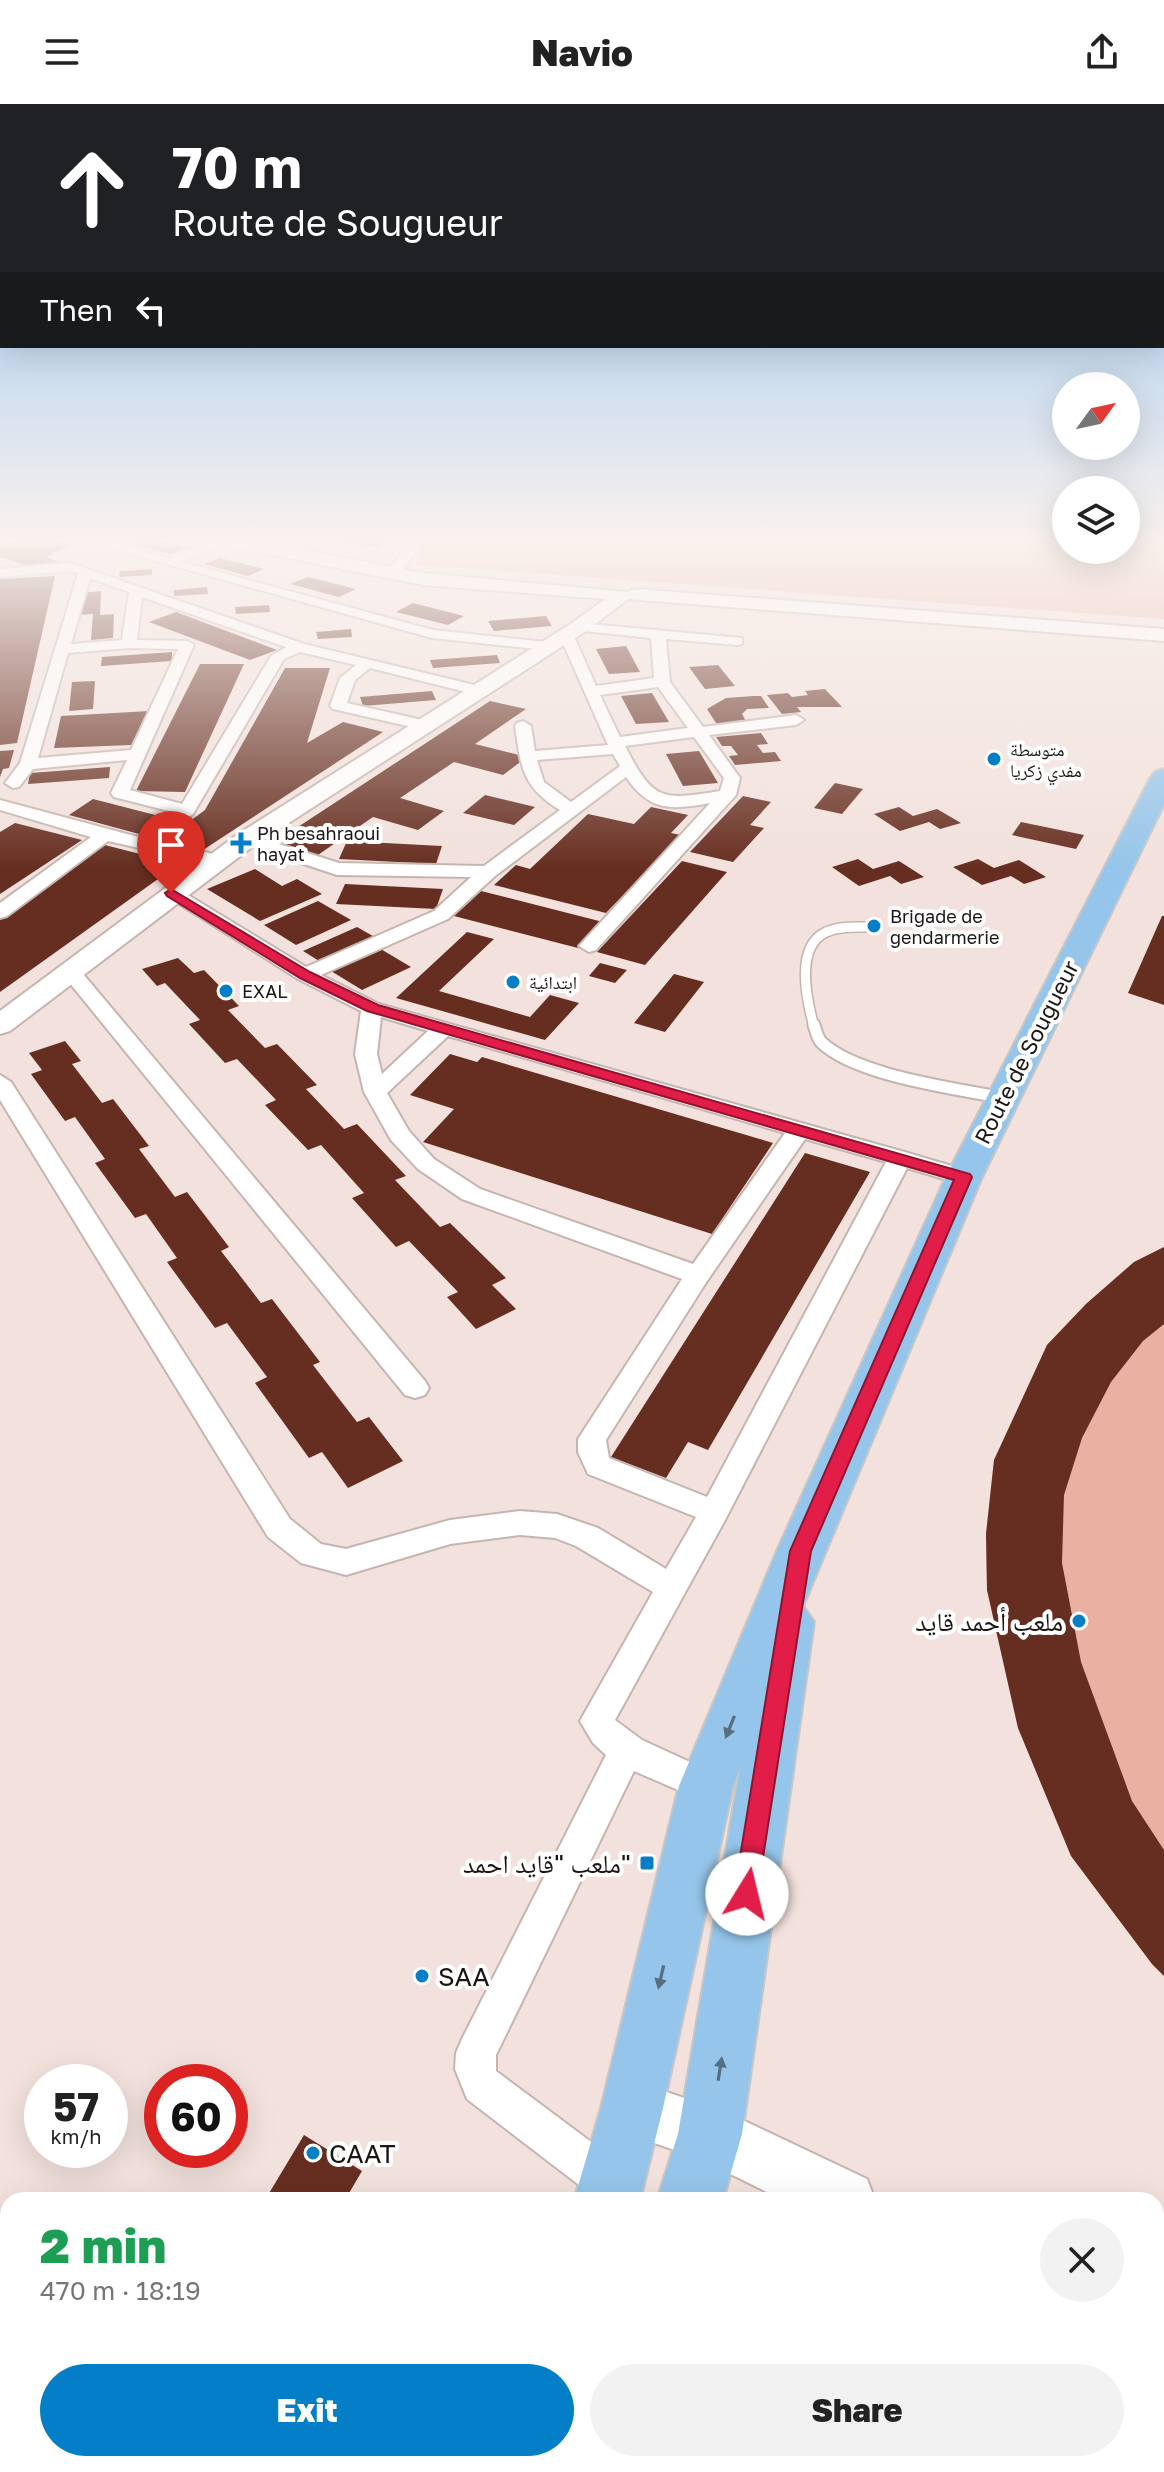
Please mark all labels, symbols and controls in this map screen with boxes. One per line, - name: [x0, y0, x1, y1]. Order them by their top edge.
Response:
- icon: menu: [40, 30, 84, 74]
- icon: share: [1080, 30, 1124, 74]
- text: Navio: [531, 31, 633, 74]
- text: 70 m: [172, 133, 302, 200]
- icon: ahead: [40, 136, 144, 240]
- text: Route de Sougueur: [172, 201, 503, 244]
- icon: left: [129, 288, 173, 332]
- text: Then: [40, 292, 113, 328]
- north arrow: [1052, 372, 1140, 460]
- map controls: [1052, 372, 1140, 564]
- button: layers: [1052, 476, 1140, 564]
- place label: متوسطة مفدي زكريا: [1010, 738, 1082, 786]
- marker: متوسطة مفدي زكريا: [985, 750, 1003, 768]
- pin: [137, 811, 205, 893]
- place label: Ph besahraoui hayat: [257, 822, 380, 865]
- icon: arrive: [149, 823, 193, 867]
- marker: Ph besahraoui hayat: [232, 834, 250, 852]
- place label: Brigade de gendarmerie: [890, 905, 1000, 948]
- marker: Brigade de gendarmerie: [865, 917, 883, 935]
- street label: Route de Sougueur: [968, 955, 1084, 1148]
- place label: ابتدائية: [529, 971, 577, 994]
- marker: ابتدائية: [504, 973, 522, 991]
- place label: EXAL: [242, 980, 288, 1002]
- marker: EXAL: [217, 982, 235, 1000]
- place label: ملعب أحمد قايد: [915, 1606, 1063, 1637]
- marker: ملعب أحمد قايد: [1070, 1612, 1088, 1630]
- one-way arrow: [723, 1715, 736, 1739]
- place label: ملعب "قايد احمد": [463, 1848, 631, 1879]
- position arrow: [705, 1852, 789, 1936]
- marker: ملعب "قايد احمد": [638, 1854, 656, 1872]
- place label: SAA: [438, 1961, 490, 1992]
- one-way arrow: [654, 1965, 667, 1990]
- marker: SAA: [413, 1967, 431, 1985]
- one-way arrow: [714, 2057, 726, 2082]
- speed limit sign: 60: [144, 2064, 248, 2168]
- text: 57: [53, 2082, 99, 2130]
- text: km/h: [51, 2124, 101, 2148]
- place label: CAAT: [329, 2138, 396, 2169]
- marker: CAAT: [304, 2144, 322, 2162]
- text: 2 min: [40, 2216, 166, 2274]
- button: close: [1040, 2218, 1124, 2302]
- text: 470 m · 18:19: [40, 2275, 201, 2306]
- button: Exit: [40, 2364, 574, 2456]
- button: Share: [590, 2364, 1124, 2456]

